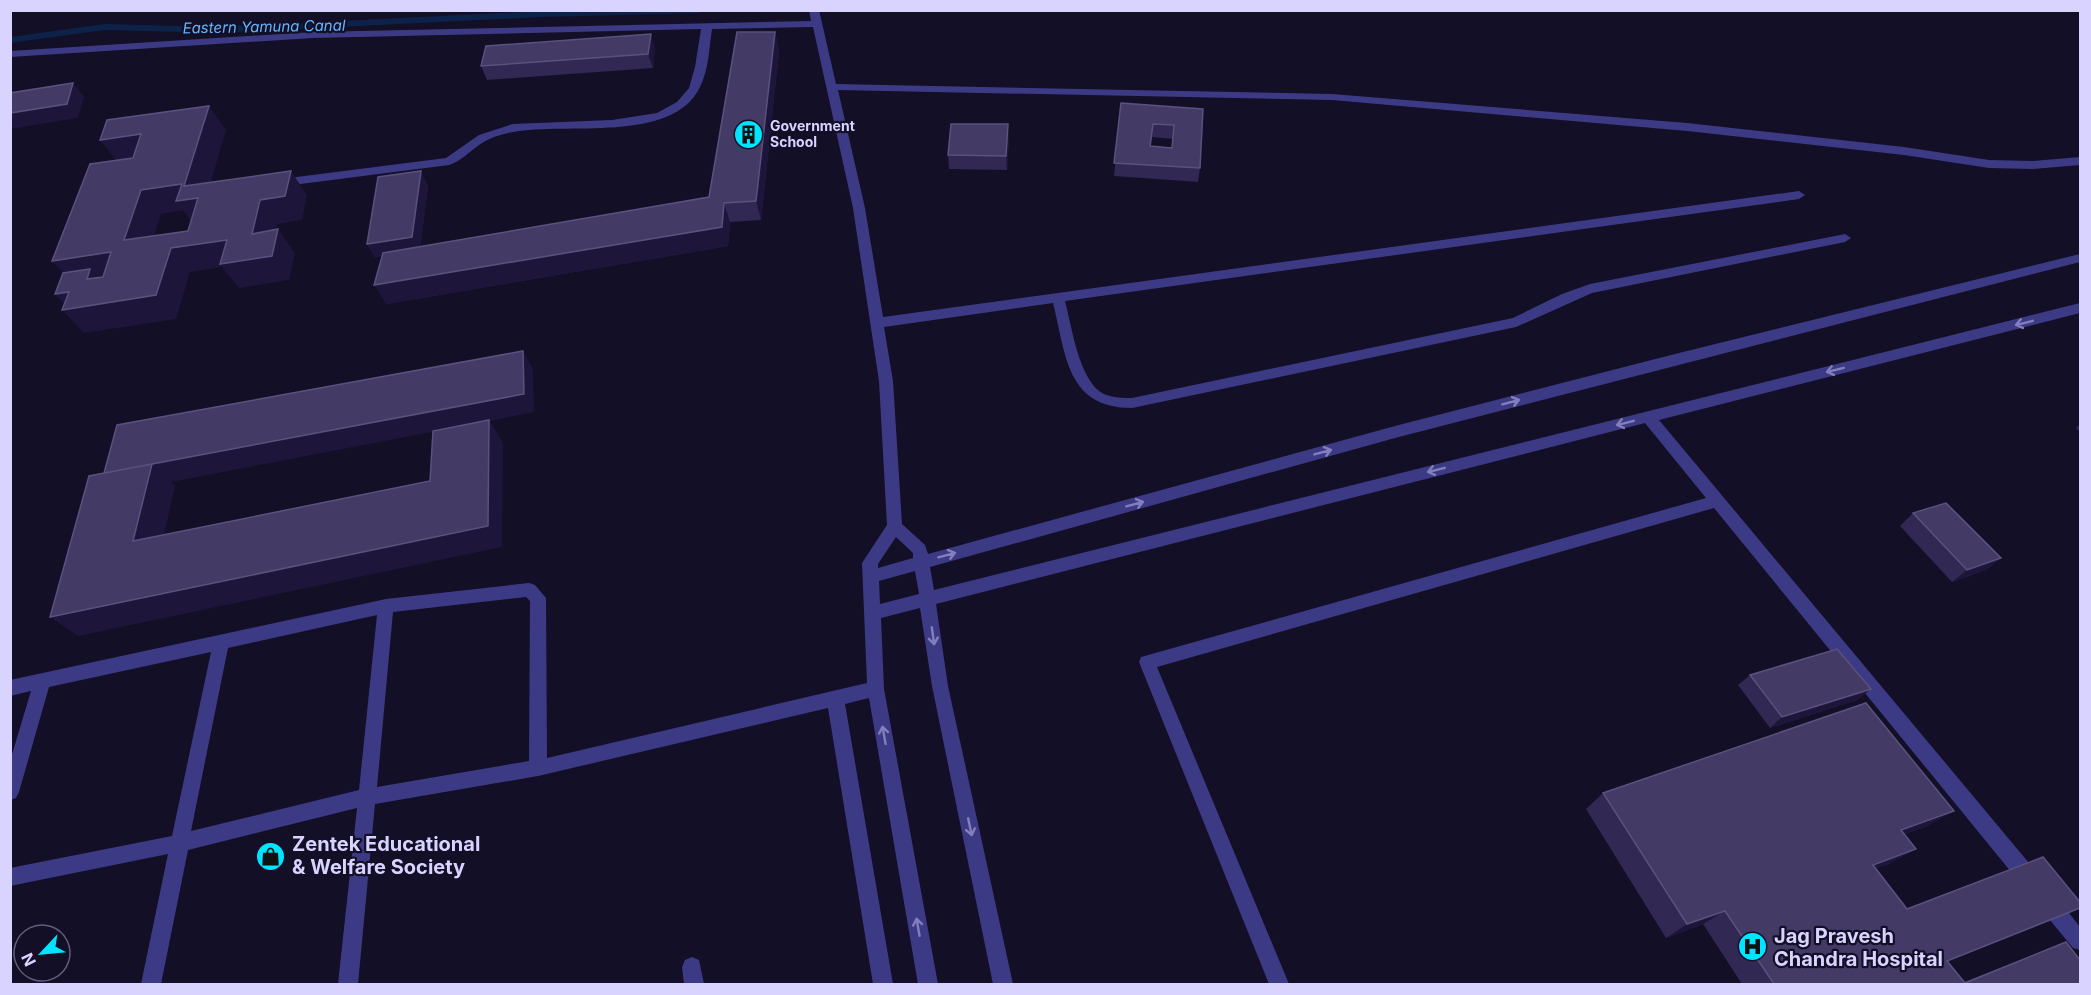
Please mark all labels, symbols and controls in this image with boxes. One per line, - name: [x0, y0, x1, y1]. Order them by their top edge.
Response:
- water label: Eastern Yamuna Canal: [182, 16, 346, 37]
- place label: Government School: [770, 117, 855, 150]
- building icon: Government School: [733, 118, 765, 150]
- one-way arrow: [2015, 317, 2034, 329]
- one-way arrow: [1825, 365, 1844, 377]
- one-way arrow: [1501, 395, 1520, 407]
- one-way arrow: [1616, 417, 1635, 429]
- one-way arrow: [1313, 446, 1332, 457]
- one-way arrow: [1427, 465, 1446, 477]
- one-way arrow: [1125, 497, 1144, 509]
- one-way arrow: [937, 549, 956, 560]
- one-way arrow: [927, 626, 938, 645]
- one-way arrow: [879, 725, 890, 745]
- one-way arrow: [965, 817, 976, 837]
- place label: Zentek Educational & Welfare Society: [292, 832, 480, 879]
- shop icon: Zentek Educational & Welfare Society: [255, 840, 287, 872]
- one-way arrow: [912, 918, 923, 937]
- north arrow: [12, 923, 72, 983]
- place label: Jag Pravesh Chandra Hospital: [1774, 924, 1943, 971]
- hospital icon: Jag Pravesh Chandra Hospital: [1737, 931, 1769, 963]
- text: N: [17, 950, 40, 969]

